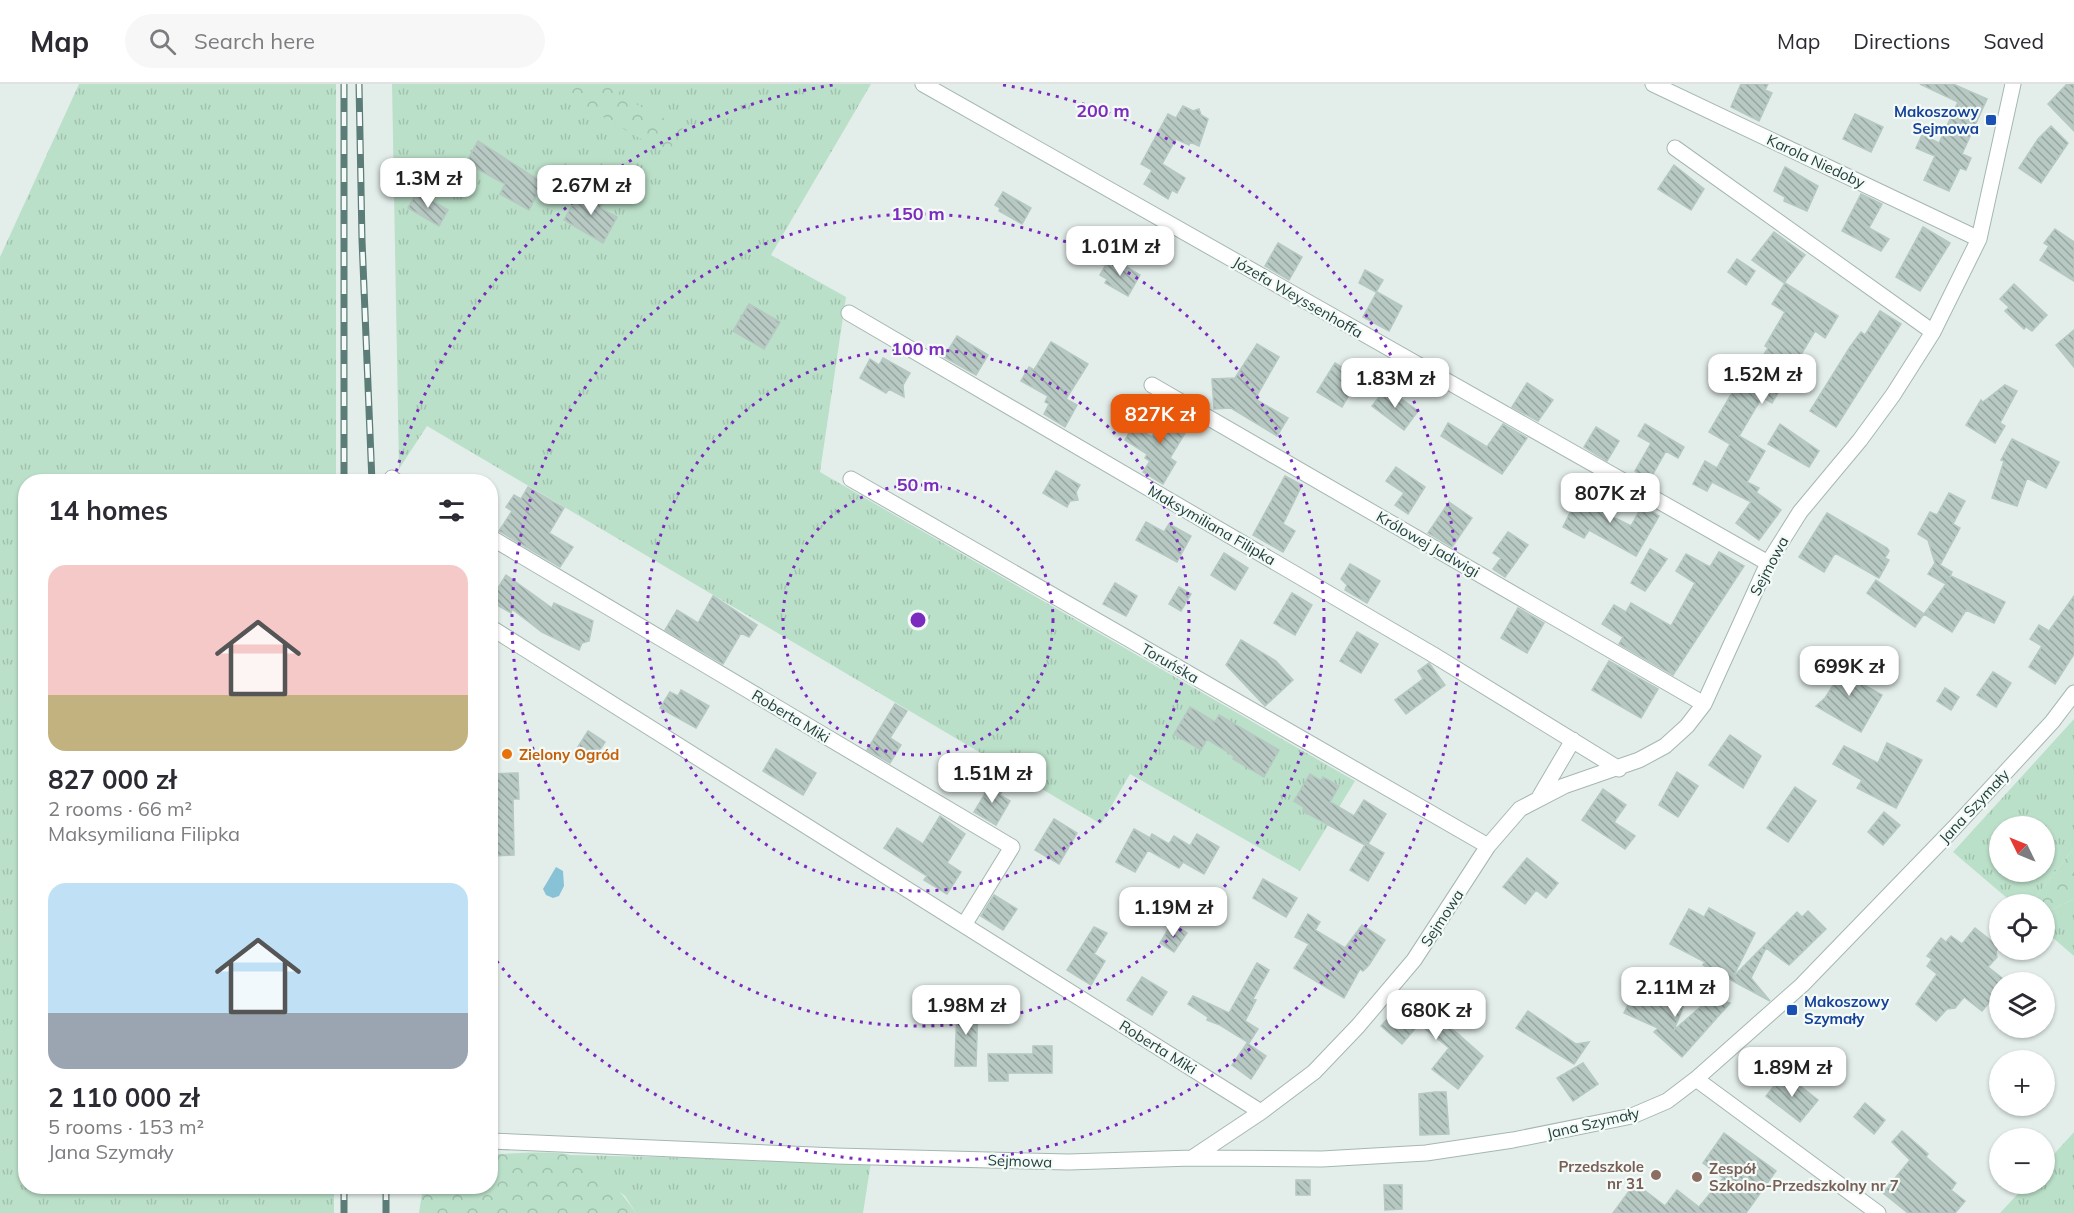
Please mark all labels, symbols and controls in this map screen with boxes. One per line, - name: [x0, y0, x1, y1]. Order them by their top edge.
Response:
- search box: [125, 14, 545, 68]
- text: Map: [30, 24, 89, 59]
- icon: search: [146, 25, 179, 58]
- text: Search here: [194, 27, 315, 55]
- text: Map: [1777, 28, 1820, 54]
- text: Directions: [1853, 28, 1950, 54]
- text: Saved: [1983, 28, 2044, 54]
- text: 200 m: [1076, 99, 1130, 122]
- place label: Makoszowy Sejmowa: [1894, 102, 1980, 138]
- marker: Makoszowy Sejmowa: [1984, 113, 1998, 127]
- street label: Karola Niedoby: [1764, 130, 1868, 192]
- pin: 1.3M zł: [373, 158, 483, 209]
- text: 1.3M zł: [394, 165, 462, 190]
- pin: 2.67M zł: [529, 165, 653, 216]
- text: 2.67M zł: [551, 172, 631, 197]
- text: 150 m: [891, 202, 945, 225]
- pin: 1.01M zł: [1058, 226, 1182, 277]
- text: 1.01M zł: [1080, 233, 1160, 258]
- street label: Józefa Weyssenhoffa: [1230, 252, 1366, 342]
- text: 100 m: [891, 337, 945, 360]
- pin: 1.52M zł: [1700, 354, 1824, 405]
- pin: 1.83M zł: [1333, 358, 1457, 409]
- text: 1.52M zł: [1722, 361, 1802, 386]
- text: 1.83M zł: [1355, 365, 1435, 390]
- pin: 827K zł: [1105, 394, 1215, 445]
- text: 827K zł: [1125, 401, 1195, 426]
- text: 50 m: [897, 473, 939, 496]
- pin: 807K zł: [1555, 473, 1665, 524]
- text: 807K zł: [1575, 480, 1645, 505]
- street label: Maksymiliana Filipka: [1145, 481, 1279, 569]
- text: 14 homes: [48, 494, 168, 527]
- icon: filters: [435, 494, 468, 527]
- street label: Królowej Jadwigi: [1373, 507, 1483, 581]
- street label: Sejmowa: [1745, 533, 1793, 599]
- icon: home: [204, 604, 312, 712]
- centre of rings: [908, 610, 928, 630]
- street label: Toruńska: [1138, 639, 1202, 687]
- pin: 699K zł: [1794, 646, 1904, 697]
- text: 699K zł: [1814, 653, 1884, 678]
- street label: Roberta Miki: [749, 685, 833, 747]
- place label: Zielony Ogród: [519, 745, 619, 764]
- marker: Zielony Ogród: [500, 747, 514, 761]
- pin: 1.51M zł: [930, 753, 1054, 804]
- text: 1.51M zł: [952, 760, 1032, 785]
- text: 827 000 zł: [48, 763, 176, 796]
- street label: Jana Szymały: [1935, 765, 2013, 847]
- text: 2 rooms · 66 m²: [48, 796, 192, 821]
- north arrow: [1989, 816, 2055, 882]
- map controls: [1989, 816, 2055, 1194]
- text: Maksymiliana Filipka: [48, 821, 240, 846]
- street label: Sejmowa: [1416, 886, 1468, 950]
- pin: 1.19M zł: [1111, 887, 1235, 938]
- text: 1.19M zł: [1133, 894, 1213, 919]
- button: locate: [1989, 894, 2055, 960]
- icon: home: [204, 922, 312, 1030]
- pin: 2.11M zł: [1613, 967, 1737, 1018]
- button: layers: [1989, 972, 2055, 1038]
- text: 2.11M zł: [1635, 974, 1715, 999]
- pin: 1.98M zł: [904, 985, 1028, 1036]
- pin: 680K zł: [1381, 990, 1491, 1041]
- text: 1.98M zł: [926, 992, 1006, 1017]
- place label: Makoszowy Szymały: [1804, 992, 1890, 1028]
- text: 680K zł: [1401, 997, 1471, 1022]
- marker: Makoszowy Szymały: [1785, 1003, 1799, 1017]
- street label: Roberta Miki: [1116, 1016, 1200, 1078]
- pin: 1.89M zł: [1730, 1047, 1854, 1098]
- button: +: [1989, 1050, 2055, 1116]
- text: 1.89M zł: [1752, 1054, 1832, 1079]
- text: 2 110 000 zł: [48, 1081, 199, 1114]
- street label: Jana Szymały: [1545, 1103, 1641, 1143]
- text: 5 rooms · 153 m²: [48, 1114, 204, 1139]
- button: −: [1989, 1128, 2055, 1194]
- text: Jana Szymały: [48, 1139, 174, 1164]
- street label: Sejmowa: [987, 1150, 1053, 1172]
- place label: Przedszkole nr 31: [1558, 1157, 1644, 1193]
- place label: Zespół Szkolno-Przedszkolny nr 7: [1709, 1159, 1899, 1195]
- marker: Przedszkole nr 31: [1649, 1168, 1663, 1182]
- marker: Zespół Szkolno-Przedszkolny nr 7: [1690, 1170, 1704, 1184]

